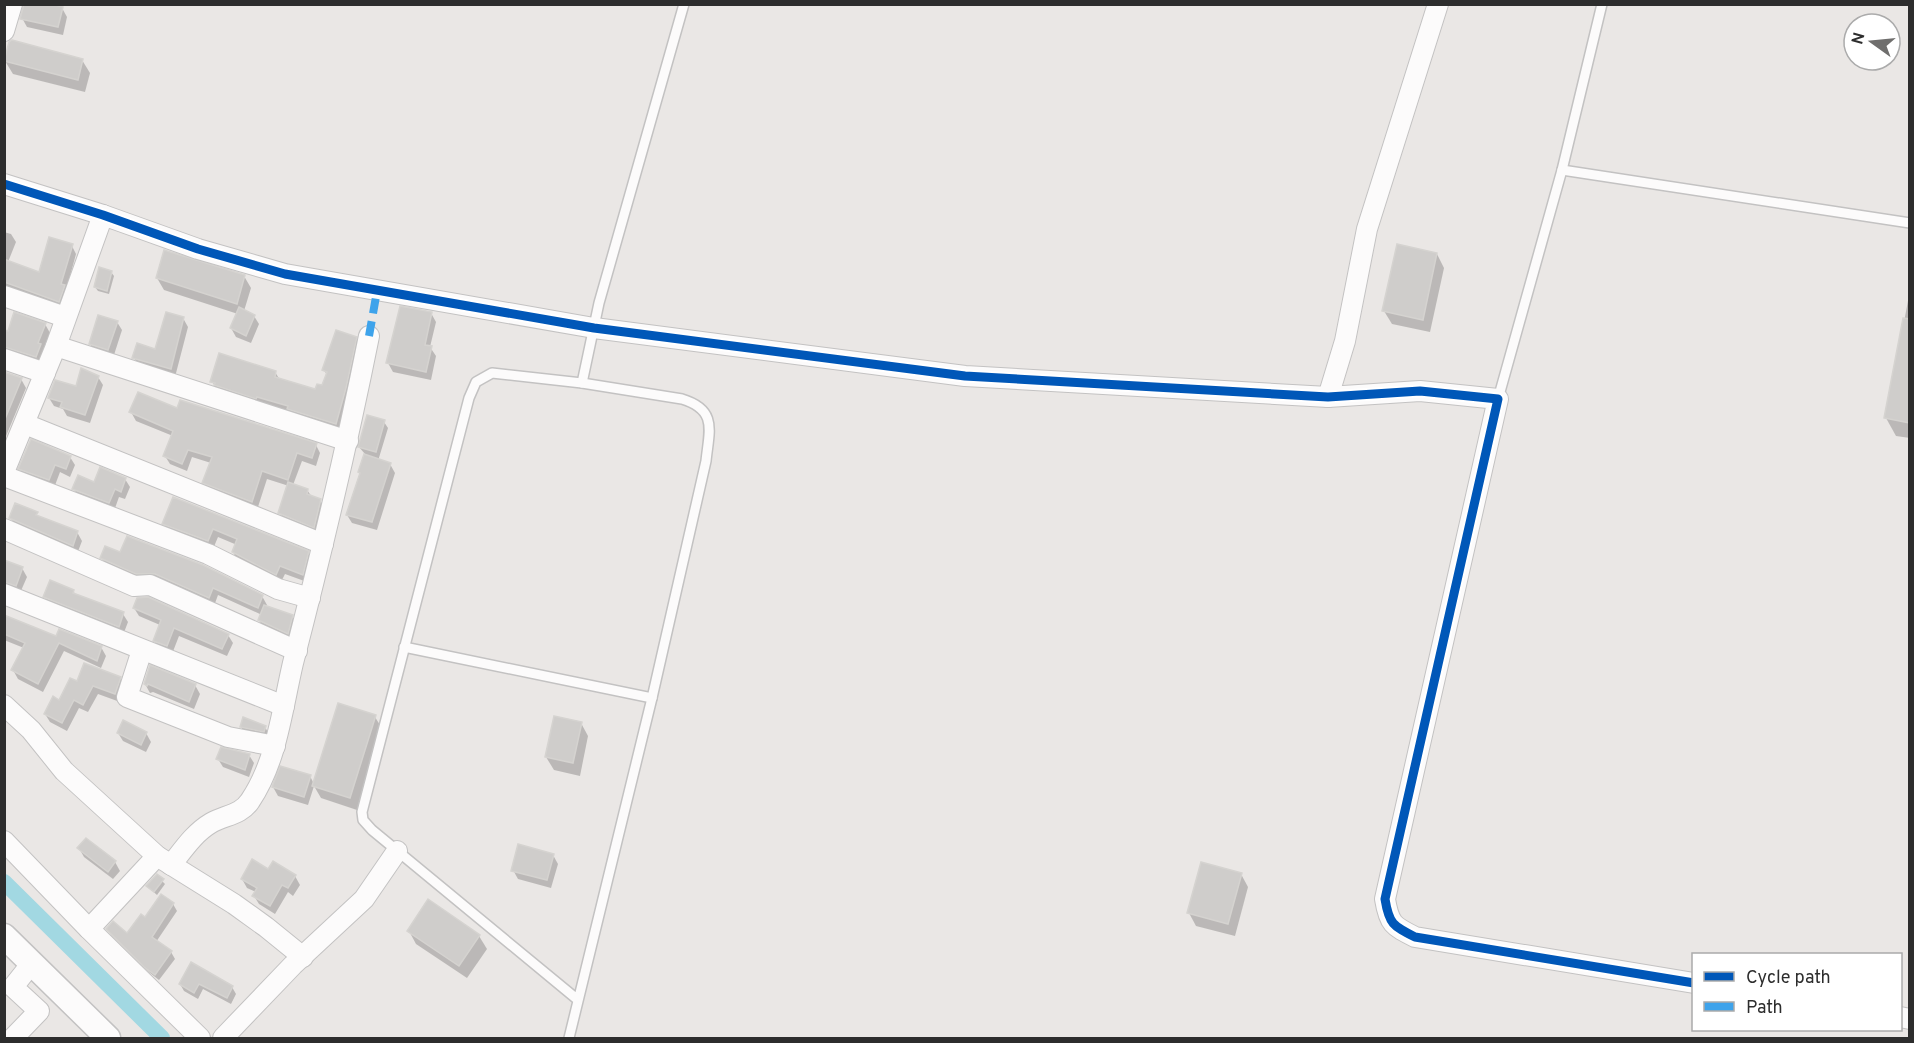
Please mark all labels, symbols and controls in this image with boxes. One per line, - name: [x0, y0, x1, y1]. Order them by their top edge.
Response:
- north arrow: [1842, 12, 1902, 72]
- text: N: [1848, 30, 1871, 47]
- legend: [1692, 953, 1902, 1031]
- text: Cycle path: [1746, 967, 1831, 990]
- text: Path: [1746, 997, 1783, 1020]

